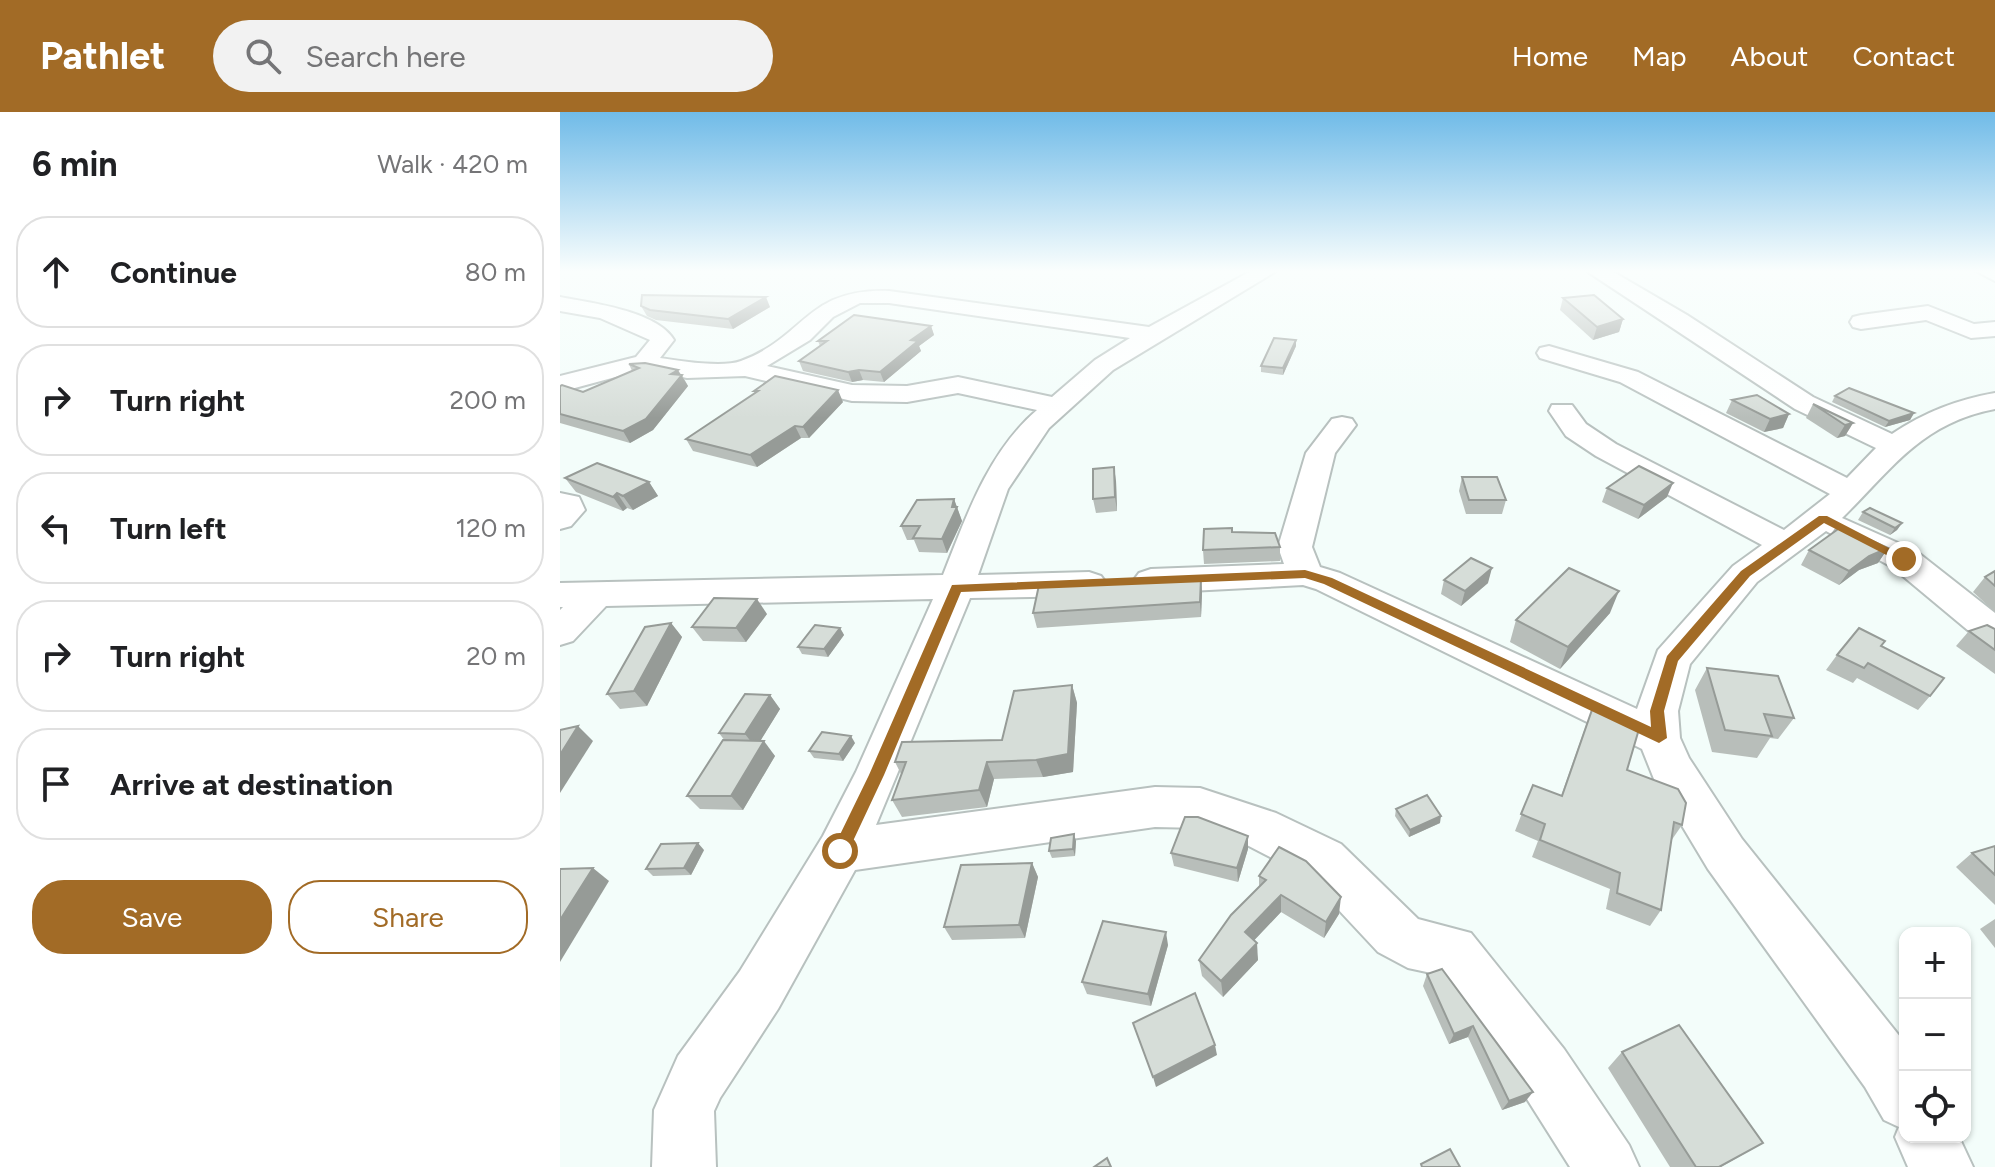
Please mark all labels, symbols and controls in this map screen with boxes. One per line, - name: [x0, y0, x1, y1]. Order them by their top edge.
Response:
- search box: [213, 20, 773, 92]
- text: Pathlet: [40, 33, 165, 79]
- icon: search: [241, 34, 285, 78]
- text: Search here: [305, 38, 466, 75]
- text: Home: [1512, 39, 1588, 73]
- text: Map: [1632, 39, 1687, 73]
- text: About: [1731, 39, 1808, 73]
- text: Contact: [1852, 39, 1955, 73]
- text: 6 min: [32, 144, 118, 185]
- text: Walk · 420 m: [377, 148, 528, 180]
- icon: ahead: [34, 250, 78, 294]
- text: Continue: [110, 254, 237, 291]
- text: 80 m: [465, 256, 526, 288]
- icon: right: [34, 378, 78, 422]
- text: Turn right: [110, 382, 245, 419]
- text: 200 m: [450, 384, 526, 416]
- icon: left: [34, 506, 78, 550]
- text: Turn left: [110, 510, 227, 547]
- text: 120 m: [456, 512, 526, 544]
- route end: [1886, 541, 1922, 577]
- icon: right: [34, 634, 78, 678]
- text: Turn right: [110, 638, 245, 675]
- text: 20 m: [466, 640, 526, 672]
- icon: arrive: [34, 762, 78, 806]
- text: Arrive at destination: [110, 766, 393, 803]
- route start: [822, 833, 858, 869]
- button: Save: [32, 880, 272, 954]
- button: Share: [288, 880, 528, 954]
- map controls: [1899, 927, 1971, 1143]
- button: +: [1899, 927, 1971, 999]
- button: −: [1899, 999, 1971, 1071]
- button: locate: [1899, 1071, 1971, 1143]

